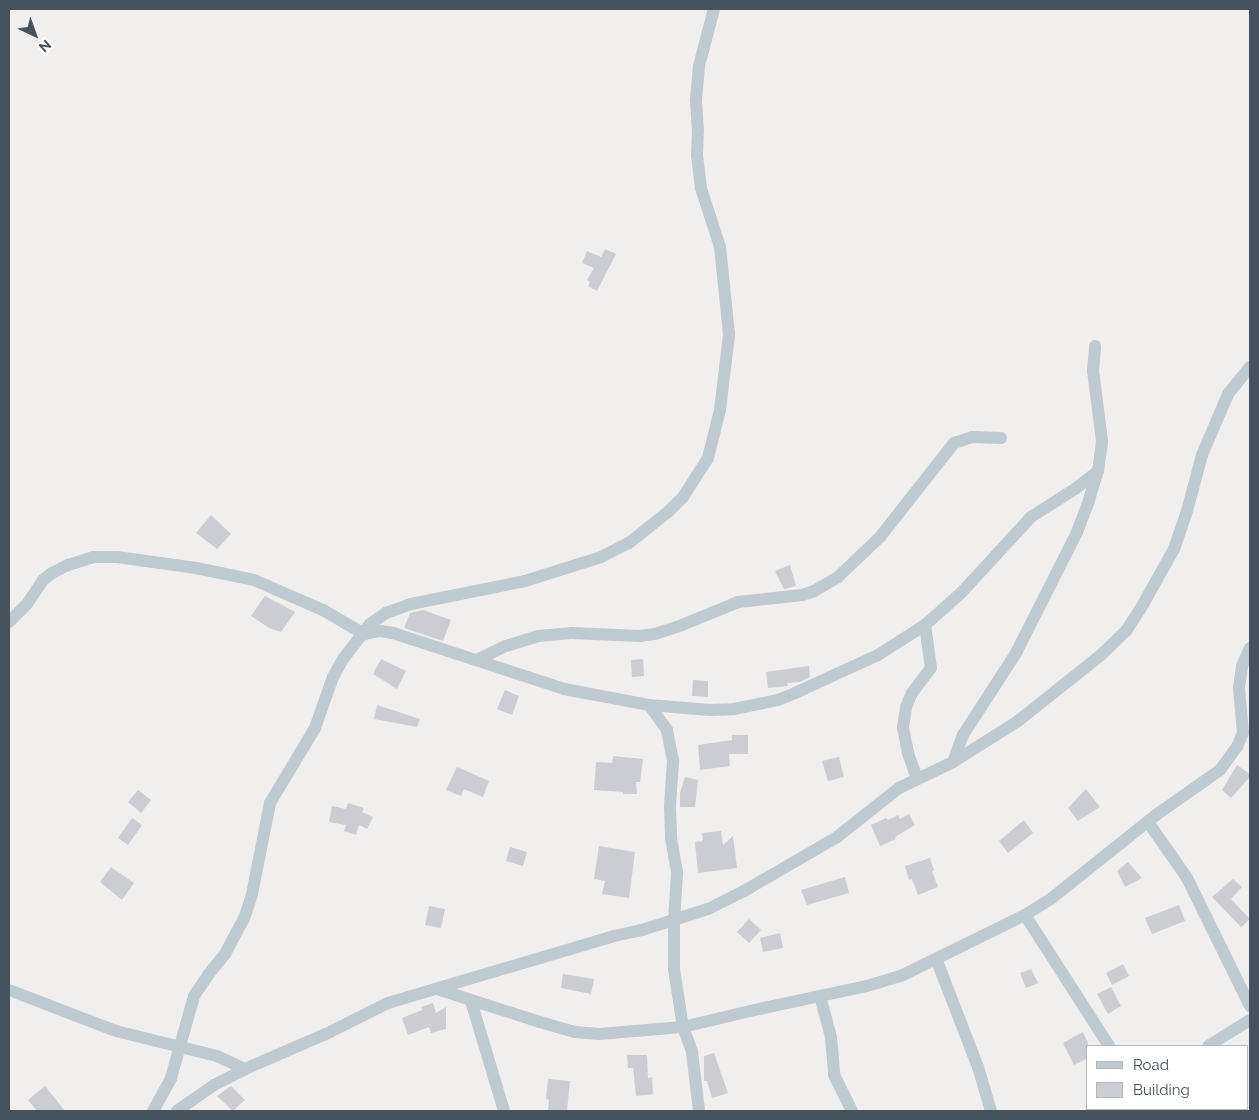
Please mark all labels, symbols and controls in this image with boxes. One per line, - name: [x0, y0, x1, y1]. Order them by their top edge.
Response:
- north arrow: [10, 10, 60, 60]
- text: N: [36, 37, 54, 56]
- legend: [1086, 1045, 1249, 1110]
- text: Road: [1133, 1056, 1169, 1074]
- text: Building: [1133, 1081, 1190, 1099]

